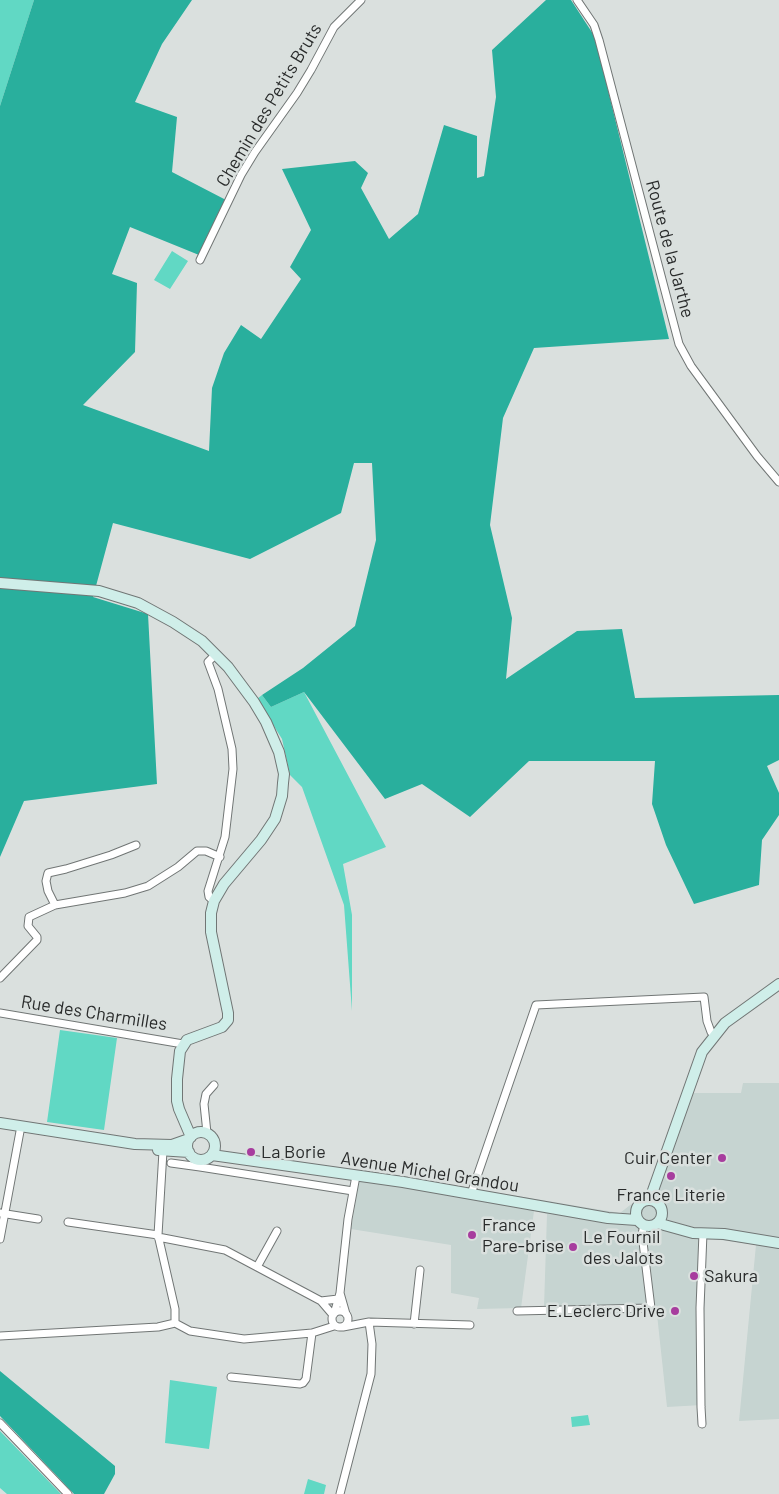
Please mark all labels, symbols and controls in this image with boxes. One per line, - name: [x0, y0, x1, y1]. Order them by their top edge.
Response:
- street label: Chemin des Petits Bruts: [212, 19, 326, 191]
- street label: Route de la Jarthe: [641, 178, 699, 320]
- street label: Rue des Charmilles: [19, 991, 169, 1035]
- place label: La Borie: [261, 1141, 326, 1163]
- marker: La Borie: [245, 1146, 257, 1158]
- street label: Avenue Michel Grandou: [339, 1147, 521, 1197]
- place label: Cuir Center: [624, 1147, 712, 1169]
- marker: Cuir Center: [716, 1152, 728, 1164]
- marker: France Literie: [665, 1170, 677, 1182]
- place label: France Literie: [616, 1184, 726, 1206]
- place label: France Pare-brise: [482, 1214, 564, 1256]
- place label: Le Fournil des Jalots: [583, 1226, 663, 1268]
- marker: France Pare-brise: [466, 1229, 478, 1241]
- marker: Le Fournil des Jalots: [567, 1241, 579, 1253]
- place label: Sakura: [704, 1265, 758, 1287]
- marker: Sakura: [688, 1270, 700, 1282]
- place label: E.Leclerc Drive: [547, 1300, 665, 1322]
- marker: E.Leclerc Drive: [669, 1305, 681, 1317]

